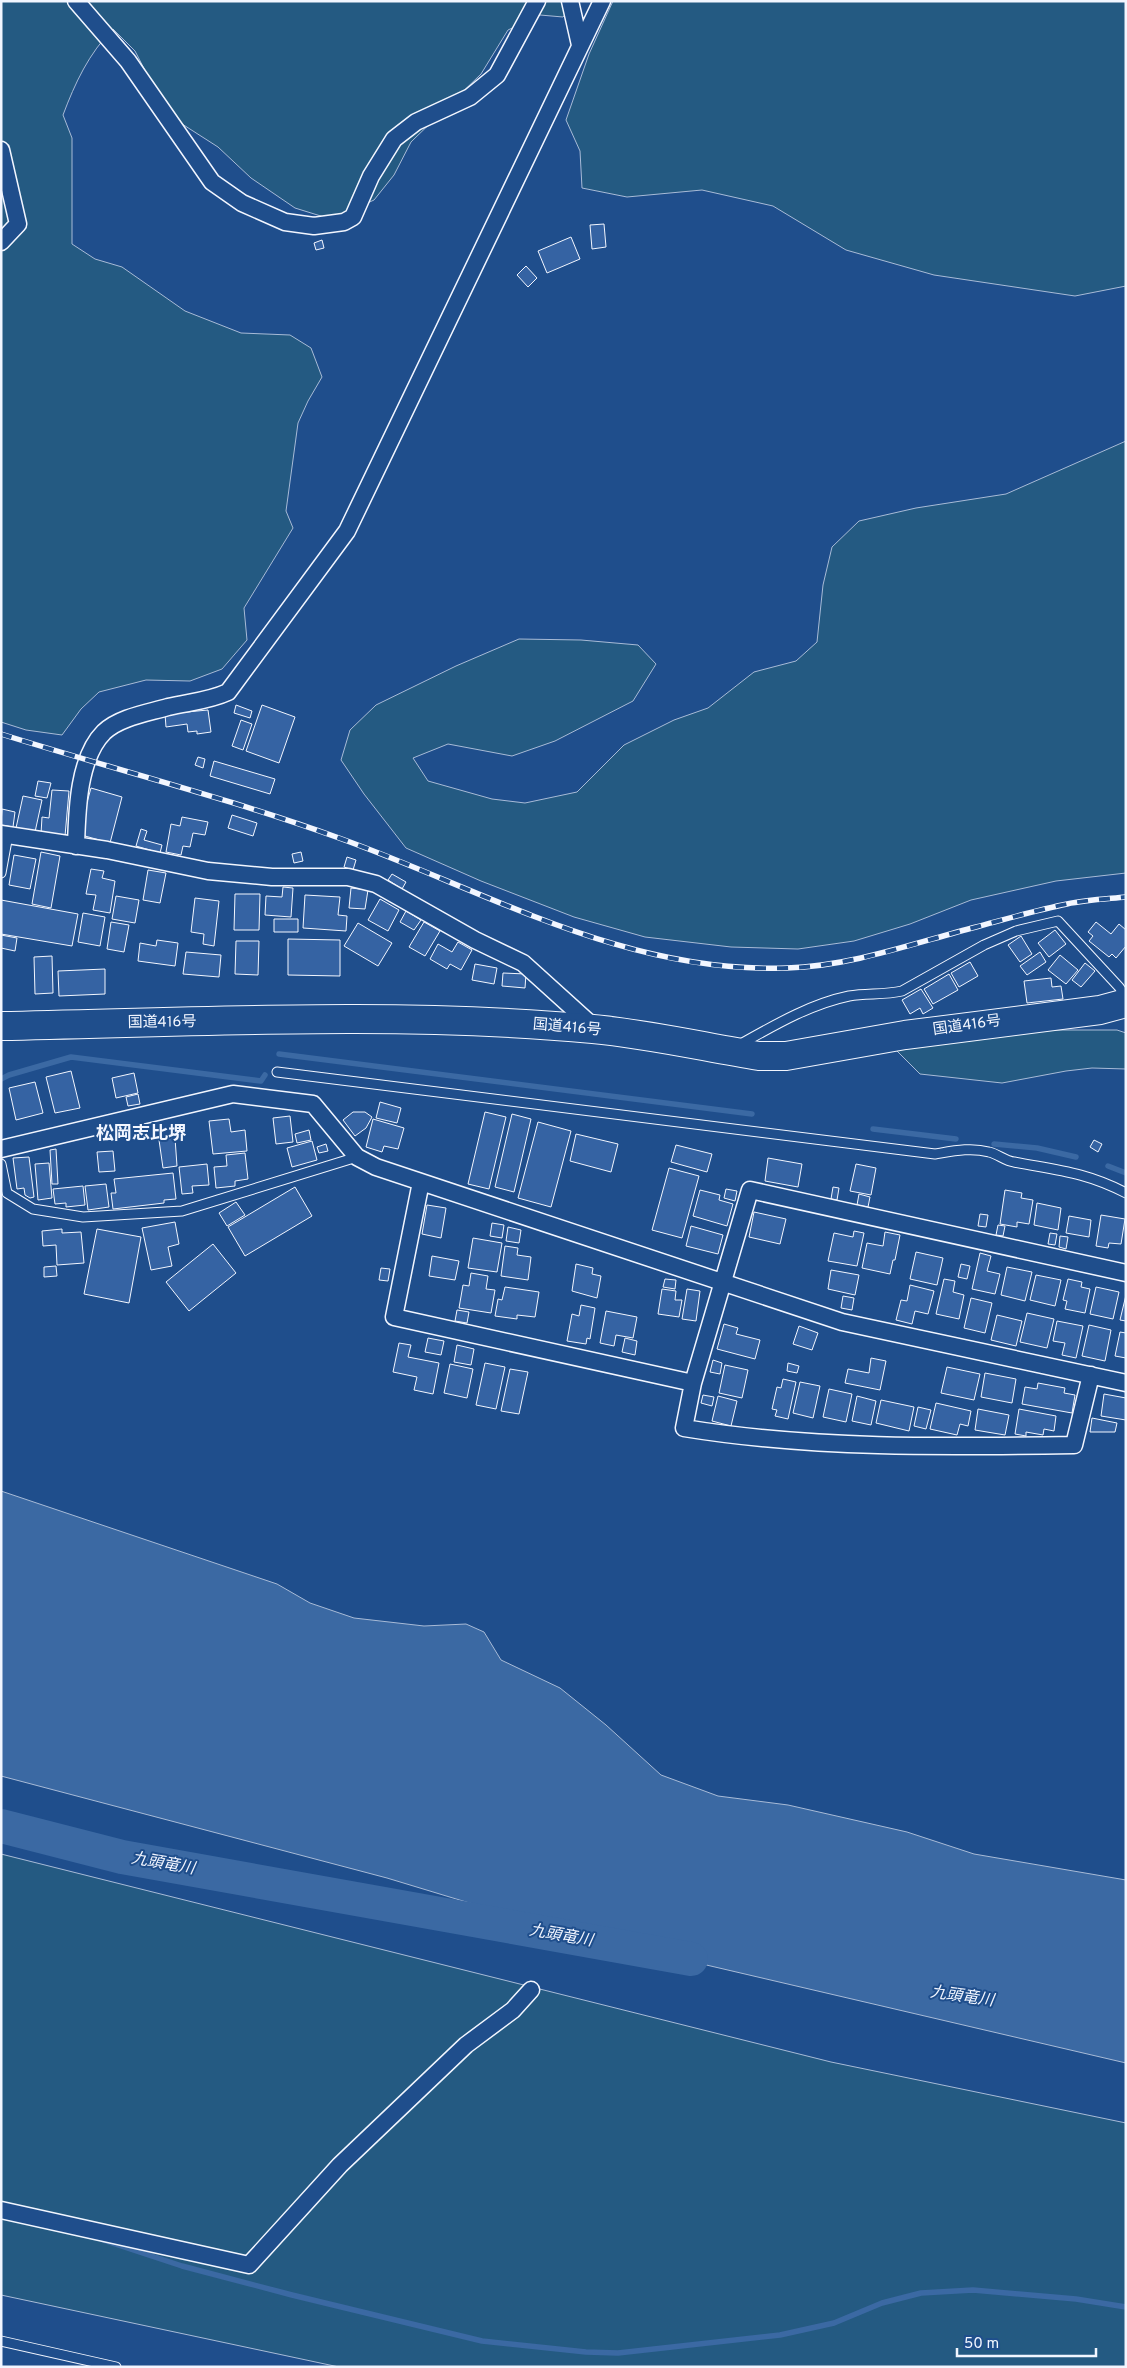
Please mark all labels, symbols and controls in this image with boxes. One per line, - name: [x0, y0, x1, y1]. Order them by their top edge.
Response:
- street label: 国道416号: [932, 1012, 1002, 1040]
- street label: 国道416号: [127, 1013, 197, 1033]
- street label: 国道416号: [532, 1016, 602, 1040]
- district label: 松岡志比堺: [96, 1123, 187, 1146]
- water label: 九頭竜川: [130, 1849, 198, 1880]
- water label: 九頭竜川: [528, 1921, 596, 1952]
- water label: 九頭竜川: [929, 1983, 997, 2012]
- scale bar: [957, 2326, 1096, 2358]
- text: 50 m: [964, 2335, 999, 2354]

